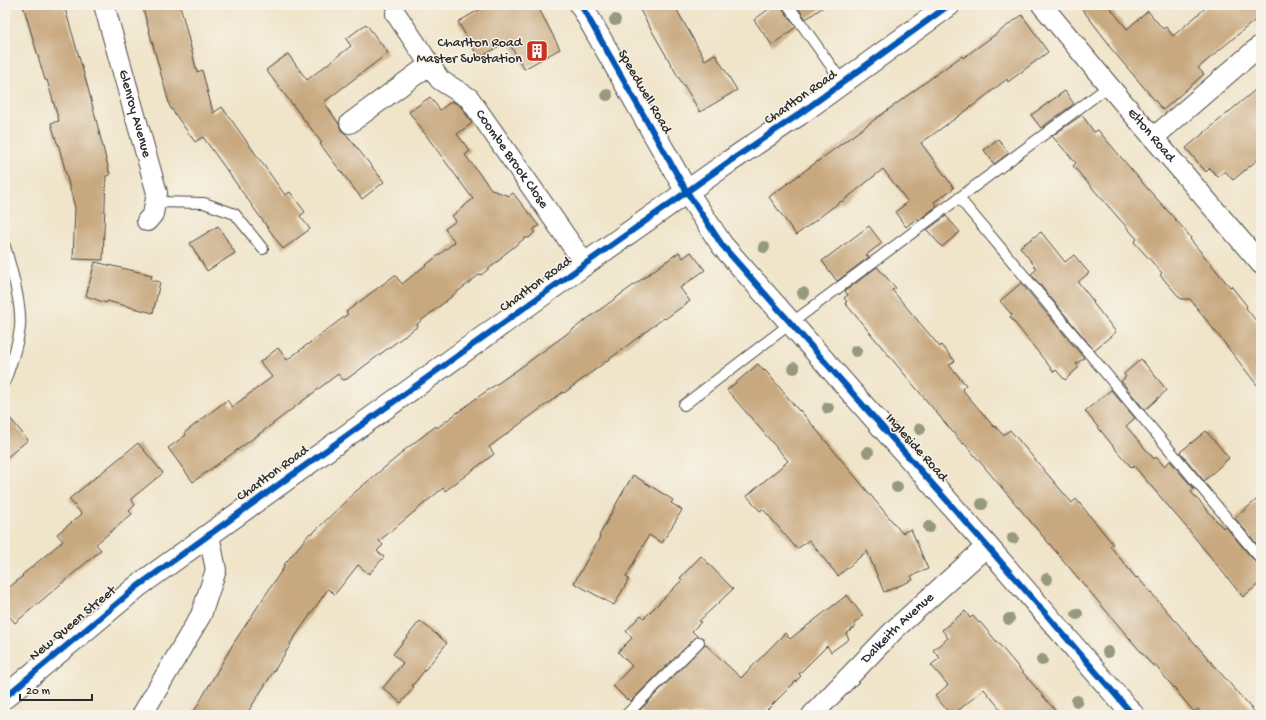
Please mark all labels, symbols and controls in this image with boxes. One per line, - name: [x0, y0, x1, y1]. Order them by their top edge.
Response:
- place label: Charlton Road Master Substation: [416, 35, 524, 68]
- building icon: Charlton Road Master Substation: [524, 38, 550, 64]
- street label: Speedwell Road: [613, 47, 676, 139]
- street label: Charlton Road: [762, 66, 842, 129]
- street label: Glenroy Avenue: [114, 68, 155, 160]
- street label: Elton Road: [1123, 105, 1180, 167]
- street label: Coombe Brook Close: [471, 106, 553, 212]
- street label: Charlton Road: [497, 252, 577, 317]
- street label: Ingleside Road: [881, 410, 952, 487]
- street label: Charlton Road: [234, 441, 314, 506]
- street label: New Queen Street: [26, 582, 121, 665]
- street label: Dalkeith Avenue: [857, 589, 938, 668]
- scale bar: [20, 676, 92, 702]
- text: 20 m: [26, 685, 51, 699]

